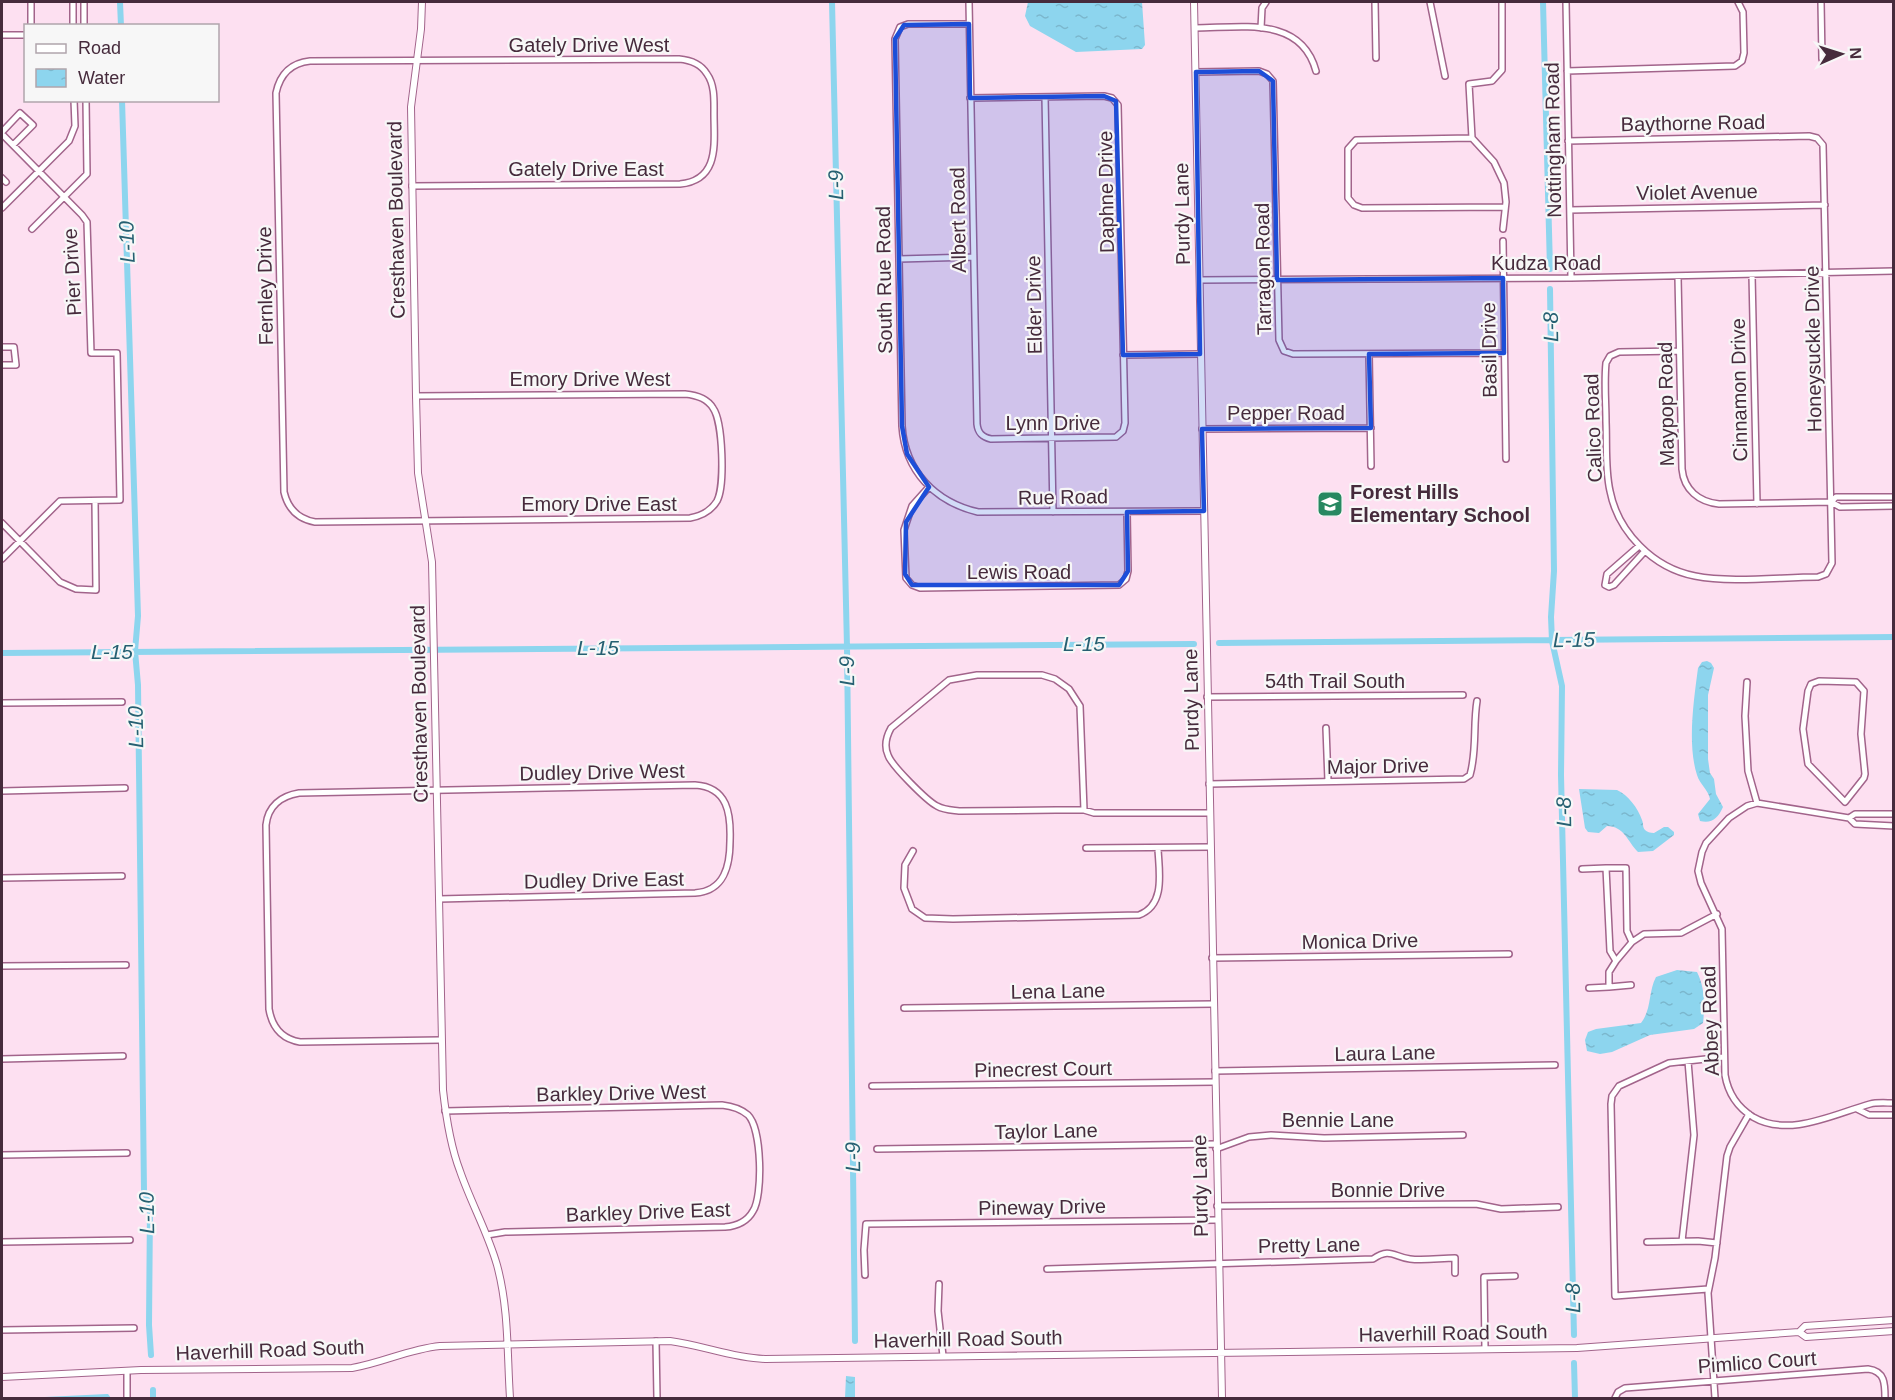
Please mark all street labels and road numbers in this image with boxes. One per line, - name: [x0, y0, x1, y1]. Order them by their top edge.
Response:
- street label: Gately Drive West: [509, 34, 670, 56]
- street label: Nottingham Road: [1541, 62, 1565, 218]
- street label: Baythorne Road: [1621, 111, 1765, 135]
- street label: Cresthaven Boulevard: [383, 121, 409, 319]
- street label: Daphne Drive: [1094, 131, 1118, 253]
- street label: Gately Drive East: [508, 158, 664, 180]
- street label: Purdy Lane: [1170, 163, 1194, 265]
- street label: Albert Road: [946, 167, 970, 273]
- street label: Violet Avenue: [1636, 180, 1758, 204]
- street label: Tarragon Road: [1251, 203, 1275, 335]
- street label: South Rue Road: [872, 206, 896, 354]
- street label: Fernley Drive: [253, 226, 277, 346]
- street label: Pier Drive: [59, 228, 85, 316]
- street label: Kudza Road: [1491, 252, 1601, 274]
- street label: Elder Drive: [1022, 255, 1046, 355]
- street label: Honeysuckle Drive: [1801, 265, 1825, 433]
- street label: Basil Drive: [1477, 302, 1501, 398]
- street label: Cinnamon Drive: [1727, 318, 1751, 462]
- street label: Maypop Road: [1654, 342, 1678, 466]
- street label: Emory Drive West: [510, 368, 671, 390]
- street label: Calico Road: [1580, 373, 1606, 483]
- street label: Pepper Road: [1227, 402, 1345, 424]
- street label: Lynn Drive: [1006, 412, 1100, 434]
- street label: Rue Road: [1018, 485, 1108, 509]
- street label: Emory Drive East: [521, 493, 677, 515]
- street label: Lewis Road: [967, 561, 1071, 583]
- street label: Cresthaven Boulevard: [406, 605, 432, 803]
- street label: Purdy Lane: [1179, 649, 1203, 751]
- street label: 54th Trail South: [1265, 670, 1405, 692]
- street label: Major Drive: [1327, 754, 1429, 778]
- street label: Dudley Drive West: [519, 760, 685, 784]
- street label: Dudley Drive East: [524, 868, 685, 892]
- street label: Monica Drive: [1301, 929, 1419, 953]
- street label: Abbey Road: [1697, 966, 1723, 1076]
- street label: Lena Lane: [1011, 979, 1105, 1003]
- street label: Laura Lane: [1334, 1041, 1436, 1065]
- street label: Pinecrest Court: [974, 1057, 1113, 1081]
- street label: Barkley Drive West: [536, 1081, 706, 1105]
- street label: Bennie Lane: [1282, 1109, 1394, 1131]
- street label: Taylor Lane: [994, 1119, 1098, 1143]
- street label: Purdy Lane: [1188, 1135, 1212, 1237]
- street label: Bonnie Drive: [1331, 1179, 1445, 1201]
- street label: Pineway Drive: [978, 1195, 1106, 1219]
- street label: Barkley Drive East: [565, 1198, 731, 1226]
- street label: Pretty Lane: [1258, 1233, 1360, 1257]
- street label: Haverhill Road South: [1358, 1320, 1548, 1346]
- street label: Haverhill Road South: [873, 1326, 1063, 1352]
- street label: Haverhill Road South: [175, 1336, 365, 1364]
- street label: Pimlico Court: [1697, 1347, 1818, 1377]

